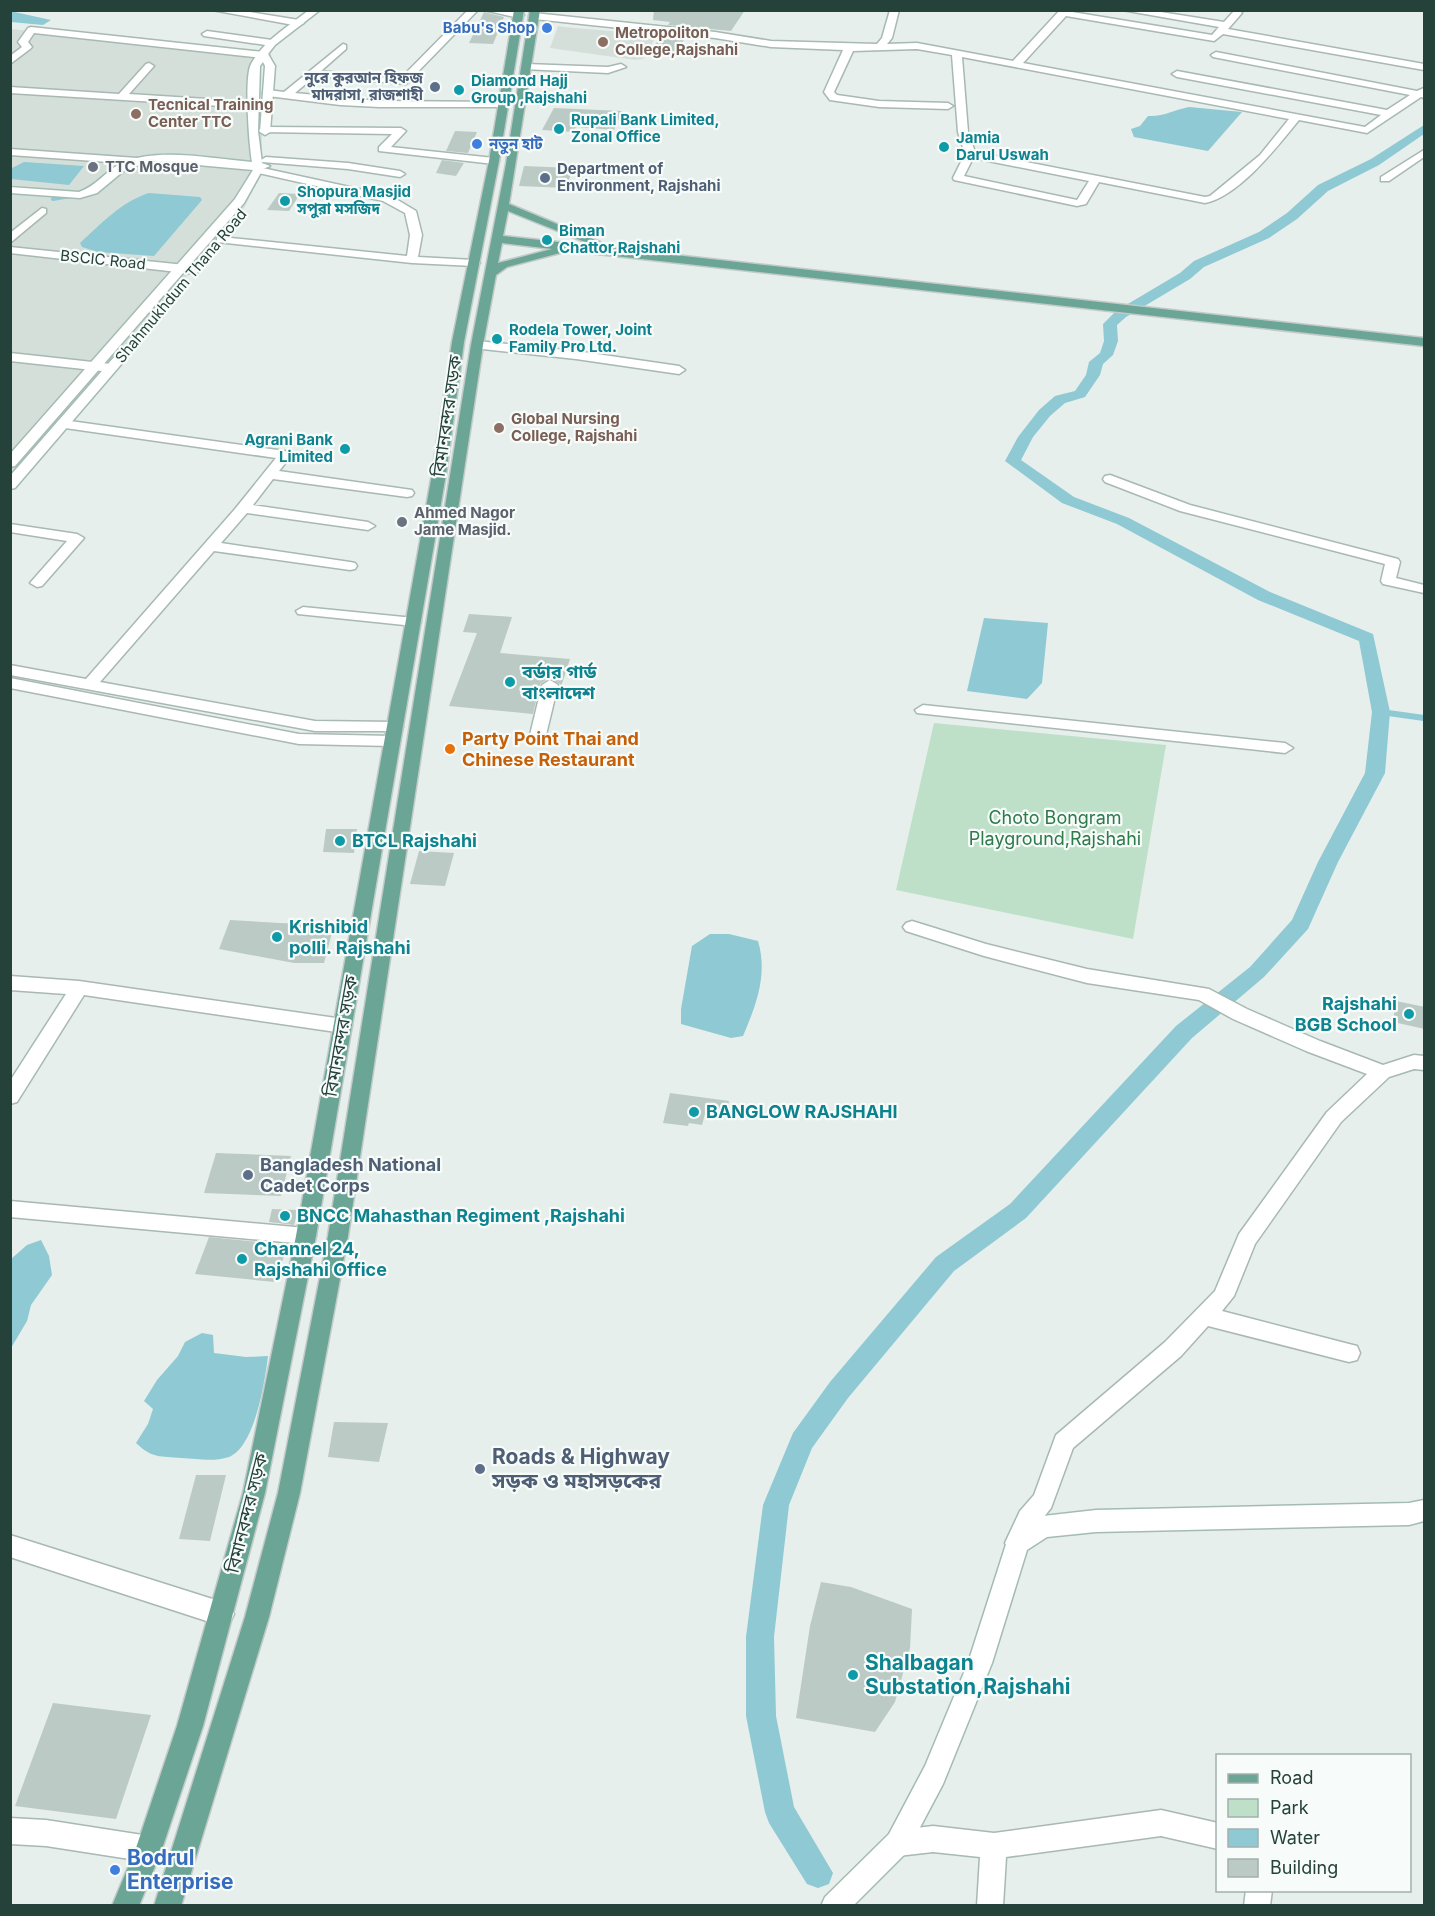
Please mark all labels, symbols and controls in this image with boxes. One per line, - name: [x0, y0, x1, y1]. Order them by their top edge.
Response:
- place label: Babu's Shop: [443, 18, 535, 37]
- marker: Babu's Shop: [540, 21, 554, 35]
- place label: Metropoliton College,Rajshahi: [615, 23, 738, 59]
- marker: Metropoliton College,Rajshahi: [596, 35, 610, 49]
- place label: নুরে কুরআন হিফজ মাদরাসা, রাজশাহী: [304, 68, 424, 104]
- place label: Diamond Hajj Group ,Rajshahi: [471, 71, 587, 107]
- marker: নুরে কুরআন হিফজ মাদরাসা, রাজশাহী: [428, 80, 442, 94]
- marker: Diamond Hajj Group ,Rajshahi: [452, 83, 466, 97]
- place label: Tecnical Training Center TTC: [148, 95, 273, 131]
- marker: Tecnical Training Center TTC: [129, 107, 143, 121]
- place label: Rupali Bank Limited, Zonal Office: [571, 110, 719, 146]
- marker: Rupali Bank Limited, Zonal Office: [552, 122, 566, 136]
- place label: Jamia Darul Uswah: [956, 128, 1049, 164]
- place label: নতুন হাট: [488, 134, 543, 155]
- marker: নতুন হাট: [470, 137, 484, 151]
- marker: Jamia Darul Uswah: [937, 140, 951, 154]
- place label: TTC Mosque: [105, 157, 199, 176]
- place label: Department of Environment, Rajshahi: [557, 159, 721, 195]
- marker: TTC Mosque: [86, 160, 100, 174]
- marker: Department of Environment, Rajshahi: [538, 171, 552, 185]
- place label: Shopura Masjid সপুরা মসজিদ: [296, 182, 411, 219]
- marker: Shopura Masjid সপুরা মসজিদ: [278, 194, 292, 208]
- street label: Shahmukhdum Thana Road: [111, 205, 251, 366]
- place label: Biman Chattor,Rajshahi: [559, 221, 680, 257]
- marker: Biman Chattor,Rajshahi: [540, 233, 554, 247]
- street label: BSCIC Road: [59, 246, 147, 273]
- place label: Rodela Tower, Joint Family Pro Ltd.: [509, 320, 653, 356]
- marker: Rodela Tower, Joint Family Pro Ltd.: [490, 332, 504, 346]
- street label: বিমানবন্দর সড়ক: [427, 353, 465, 479]
- place label: Global Nursing College, Rajshahi: [511, 409, 637, 445]
- marker: Global Nursing College, Rajshahi: [492, 421, 506, 435]
- place label: Agrani Bank Limited: [244, 430, 333, 466]
- marker: Agrani Bank Limited: [338, 442, 352, 456]
- place label: Ahmed Nagor Jame Masjid.: [414, 503, 515, 539]
- marker: Ahmed Nagor Jame Masjid.: [395, 515, 409, 529]
- place label: বর্ডার গার্ড বাংলাদেশ: [521, 661, 597, 703]
- marker: বর্ডার গার্ড বাংলাদেশ: [503, 675, 517, 689]
- place label: Party Point Thai and Chinese Restaurant: [462, 728, 639, 770]
- marker: Party Point Thai and Chinese Restaurant: [443, 742, 457, 756]
- park label: Choto Bongram Playground,Rajshahi: [969, 807, 1141, 849]
- place label: BTCL Rajshahi: [352, 830, 477, 851]
- marker: BTCL Rajshahi: [333, 834, 347, 848]
- place label: Krishibid polli. Rajshahi: [289, 916, 411, 958]
- marker: Krishibid polli. Rajshahi: [270, 930, 284, 944]
- street label: বিমানবন্দর সড়ক: [319, 973, 362, 1099]
- place label: Rajshahi BGB School: [1295, 993, 1397, 1035]
- marker: Rajshahi BGB School: [1402, 1007, 1416, 1021]
- place label: BANGLOW RAJSHAHI: [706, 1101, 898, 1122]
- marker: BANGLOW RAJSHAHI: [687, 1105, 701, 1119]
- place label: Bangladesh National Cadet Corps: [260, 1154, 441, 1196]
- marker: Bangladesh National Cadet Corps: [241, 1168, 255, 1182]
- place label: BNCC Mahasthan Regiment ,Rajshahi: [297, 1205, 625, 1226]
- marker: BNCC Mahasthan Regiment ,Rajshahi: [278, 1209, 292, 1223]
- place label: Channel 24, Rajshahi Office: [254, 1238, 387, 1280]
- marker: Channel 24, Rajshahi Office: [235, 1252, 249, 1266]
- place label: Roads & Highway সড়ক ও মহাসড়কের: [491, 1444, 670, 1493]
- street label: বিমানবন্দর সড়ক: [221, 1450, 272, 1576]
- marker: Roads & Highway সড়ক ও মহাসড়কের: [473, 1462, 487, 1476]
- place label: Shalbagan Substation,Rajshahi: [865, 1650, 1071, 1699]
- marker: Shalbagan Substation,Rajshahi: [846, 1668, 860, 1682]
- legend: [1216, 1754, 1411, 1892]
- text: Road: [1270, 1767, 1313, 1788]
- text: Park: [1270, 1797, 1309, 1818]
- text: Water: [1270, 1827, 1320, 1848]
- place label: Bodrul Enterprise: [127, 1845, 233, 1894]
- text: Building: [1270, 1857, 1338, 1878]
- marker: Bodrul Enterprise: [108, 1863, 122, 1877]

